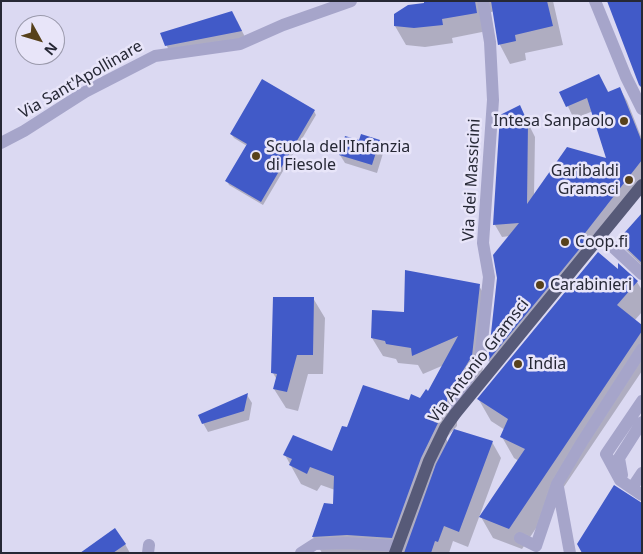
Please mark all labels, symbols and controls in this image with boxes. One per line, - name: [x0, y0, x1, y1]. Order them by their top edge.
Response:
- north arrow: [15, 15, 65, 65]
- street label: Via Sant'Apollinare: [16, 37, 146, 123]
- text: N: [40, 39, 62, 60]
- place label: Intesa Sanpaolo: [493, 111, 614, 131]
- marker: Intesa Sanpaolo: [618, 115, 630, 127]
- street label: Via dei Massicini: [459, 118, 485, 242]
- place label: Scuola dell'Infanzia di Fiesole: [266, 137, 410, 175]
- marker: Scuola dell'Infanzia di Fiesole: [250, 150, 262, 162]
- place label: Garibaldi Gramsci: [551, 161, 619, 199]
- marker: Garibaldi Gramsci: [623, 174, 635, 186]
- place label: Coop.fi: [575, 232, 628, 252]
- marker: Coop.fi: [559, 236, 571, 248]
- place label: Carabinieri: [550, 275, 632, 295]
- marker: Carabinieri: [534, 279, 546, 291]
- street label: Via Antonio Gramsci: [425, 295, 533, 427]
- place label: India: [528, 354, 566, 374]
- marker: India: [512, 358, 524, 370]

